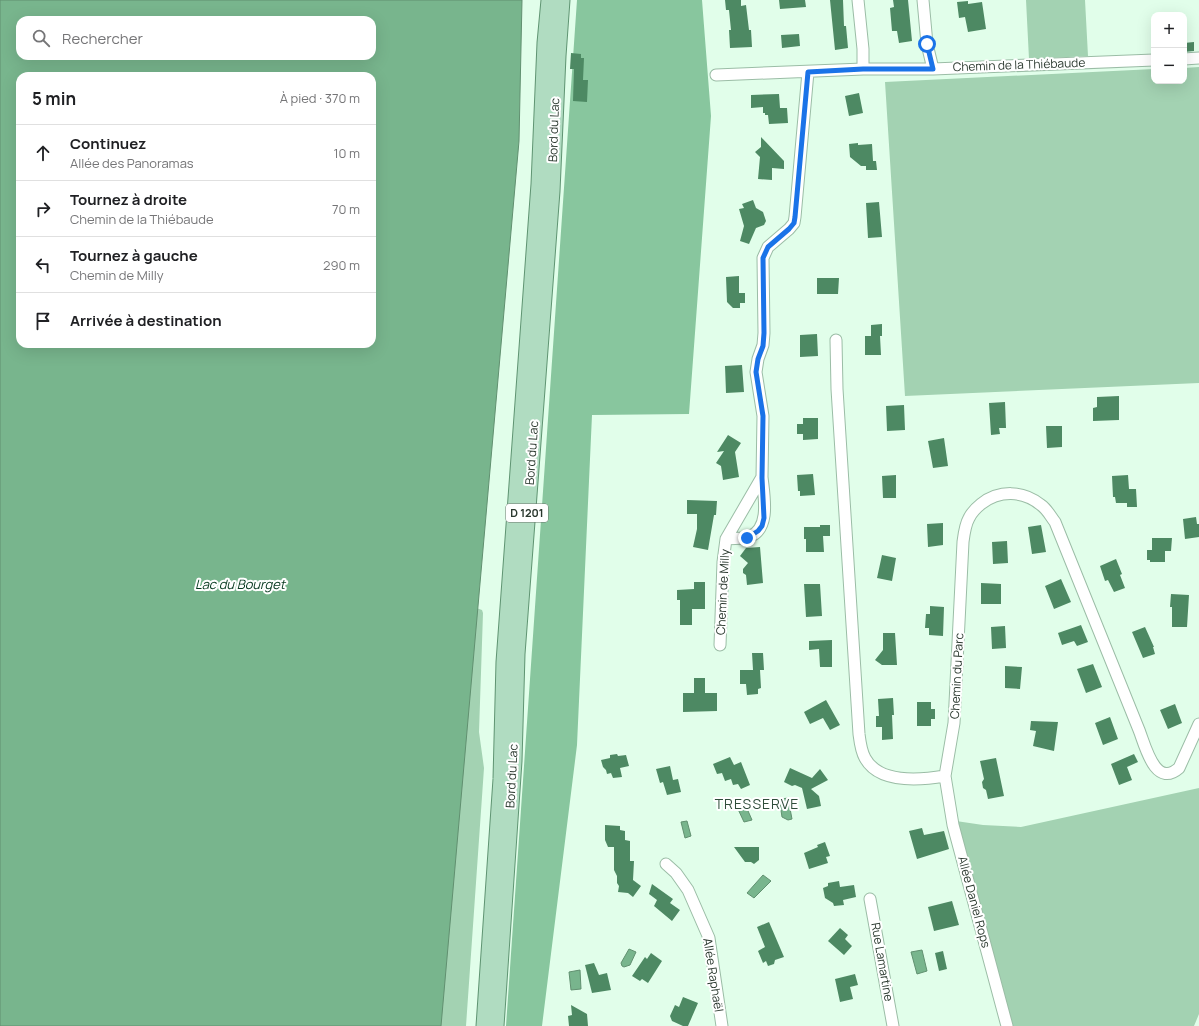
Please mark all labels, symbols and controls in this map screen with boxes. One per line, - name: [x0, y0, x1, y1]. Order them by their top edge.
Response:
- map controls: [1151, 12, 1187, 84]
- button: +: [1151, 12, 1187, 48]
- search box: [16, 16, 376, 60]
- icon: search: [30, 27, 52, 49]
- text: Rechercher: [62, 28, 143, 49]
- route start: [918, 35, 936, 53]
- button: −: [1151, 48, 1187, 84]
- street label: Chemin de la Thiébaude: [952, 54, 1086, 75]
- text: 5 min: [32, 87, 76, 110]
- text: À pied · 370 m: [280, 89, 360, 107]
- street label: Bord du Lac: [544, 97, 563, 162]
- text: Continuez: [70, 133, 146, 154]
- icon: ahead: [32, 142, 54, 164]
- text: 10 m: [333, 144, 360, 162]
- text: Allée des Panoramas: [70, 154, 194, 172]
- text: Tournez à droite: [70, 189, 187, 210]
- icon: right: [32, 198, 54, 220]
- text: 70 m: [332, 200, 360, 218]
- text: Chemin de la Thiébaude: [70, 210, 214, 228]
- text: Tournez à gauche: [70, 245, 198, 266]
- icon: left: [32, 254, 54, 276]
- text: 290 m: [323, 256, 360, 274]
- text: Chemin de Milly: [70, 266, 164, 284]
- icon: arrive: [32, 310, 54, 332]
- text: Arrivée à destination: [70, 310, 222, 331]
- street label: Bord du Lac: [521, 420, 542, 486]
- road number: D 1201: [506, 504, 548, 522]
- route end: [738, 529, 756, 547]
- street label: Chemin de Milly: [712, 548, 733, 636]
- water label: Lac du Bourget: [195, 575, 287, 593]
- street label: Chemin du Parc: [946, 632, 967, 719]
- street label: Bord du Lac: [501, 743, 522, 808]
- district label: TRESSERVE: [715, 794, 799, 813]
- street label: Allée Daniel Rops: [954, 854, 995, 950]
- street label: Rue Lamartine: [867, 921, 898, 1003]
- street label: Allée Raphaël: [699, 937, 728, 1013]

